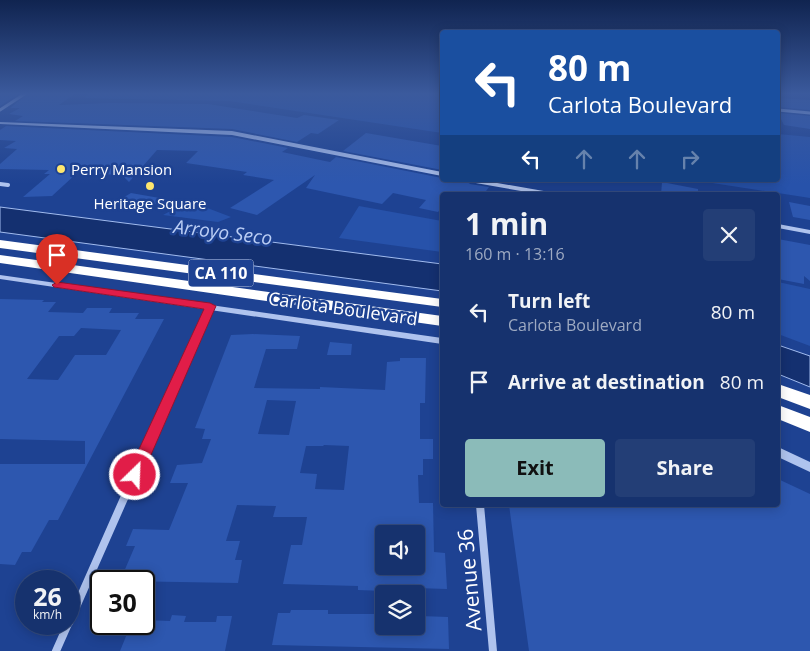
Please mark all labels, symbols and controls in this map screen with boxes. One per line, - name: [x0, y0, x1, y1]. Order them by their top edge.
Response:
- text: 80 m: [548, 44, 631, 91]
- icon: left: [465, 50, 530, 115]
- text: Carlota Boulevard: [548, 89, 732, 119]
- icon: left: [517, 145, 545, 173]
- icon: ahead: [570, 145, 598, 173]
- icon: ahead: [623, 145, 651, 173]
- icon: right: [676, 145, 704, 173]
- place label: Perry Mansion: [71, 159, 172, 179]
- marker: Perry Mansion: [55, 163, 67, 175]
- marker: Heritage Square: [144, 180, 156, 192]
- place label: Heritage Square: [93, 193, 207, 213]
- text: 1 min: [465, 203, 548, 244]
- button: close: [703, 209, 755, 261]
- water label: Arroyo Seco: [170, 213, 274, 251]
- pin: [36, 234, 78, 285]
- icon: arrive: [43, 241, 71, 269]
- text: 160 m · 13:16: [465, 243, 565, 265]
- road number: CA 110: [188, 260, 254, 286]
- street label: Carlota Boulevard: [267, 286, 419, 330]
- text: Turn left: [508, 288, 590, 314]
- icon: left: [465, 298, 493, 326]
- text: 80 m: [711, 299, 755, 325]
- text: Carlota Boulevard: [508, 314, 642, 336]
- icon: arrive: [465, 368, 493, 396]
- text: Arrive at destination: [508, 369, 705, 395]
- text: 80 m: [720, 369, 764, 395]
- button: Exit: [465, 439, 605, 497]
- button: Share: [615, 439, 755, 497]
- position arrow: [108, 448, 160, 500]
- map controls: [375, 525, 425, 635]
- button: sound: [375, 525, 425, 575]
- street label: Avenue 36: [451, 528, 487, 632]
- speed limit sign: 30: [90, 570, 155, 635]
- text: 26: [33, 579, 62, 613]
- button: layers: [375, 585, 425, 635]
- text: km/h: [33, 606, 62, 623]

